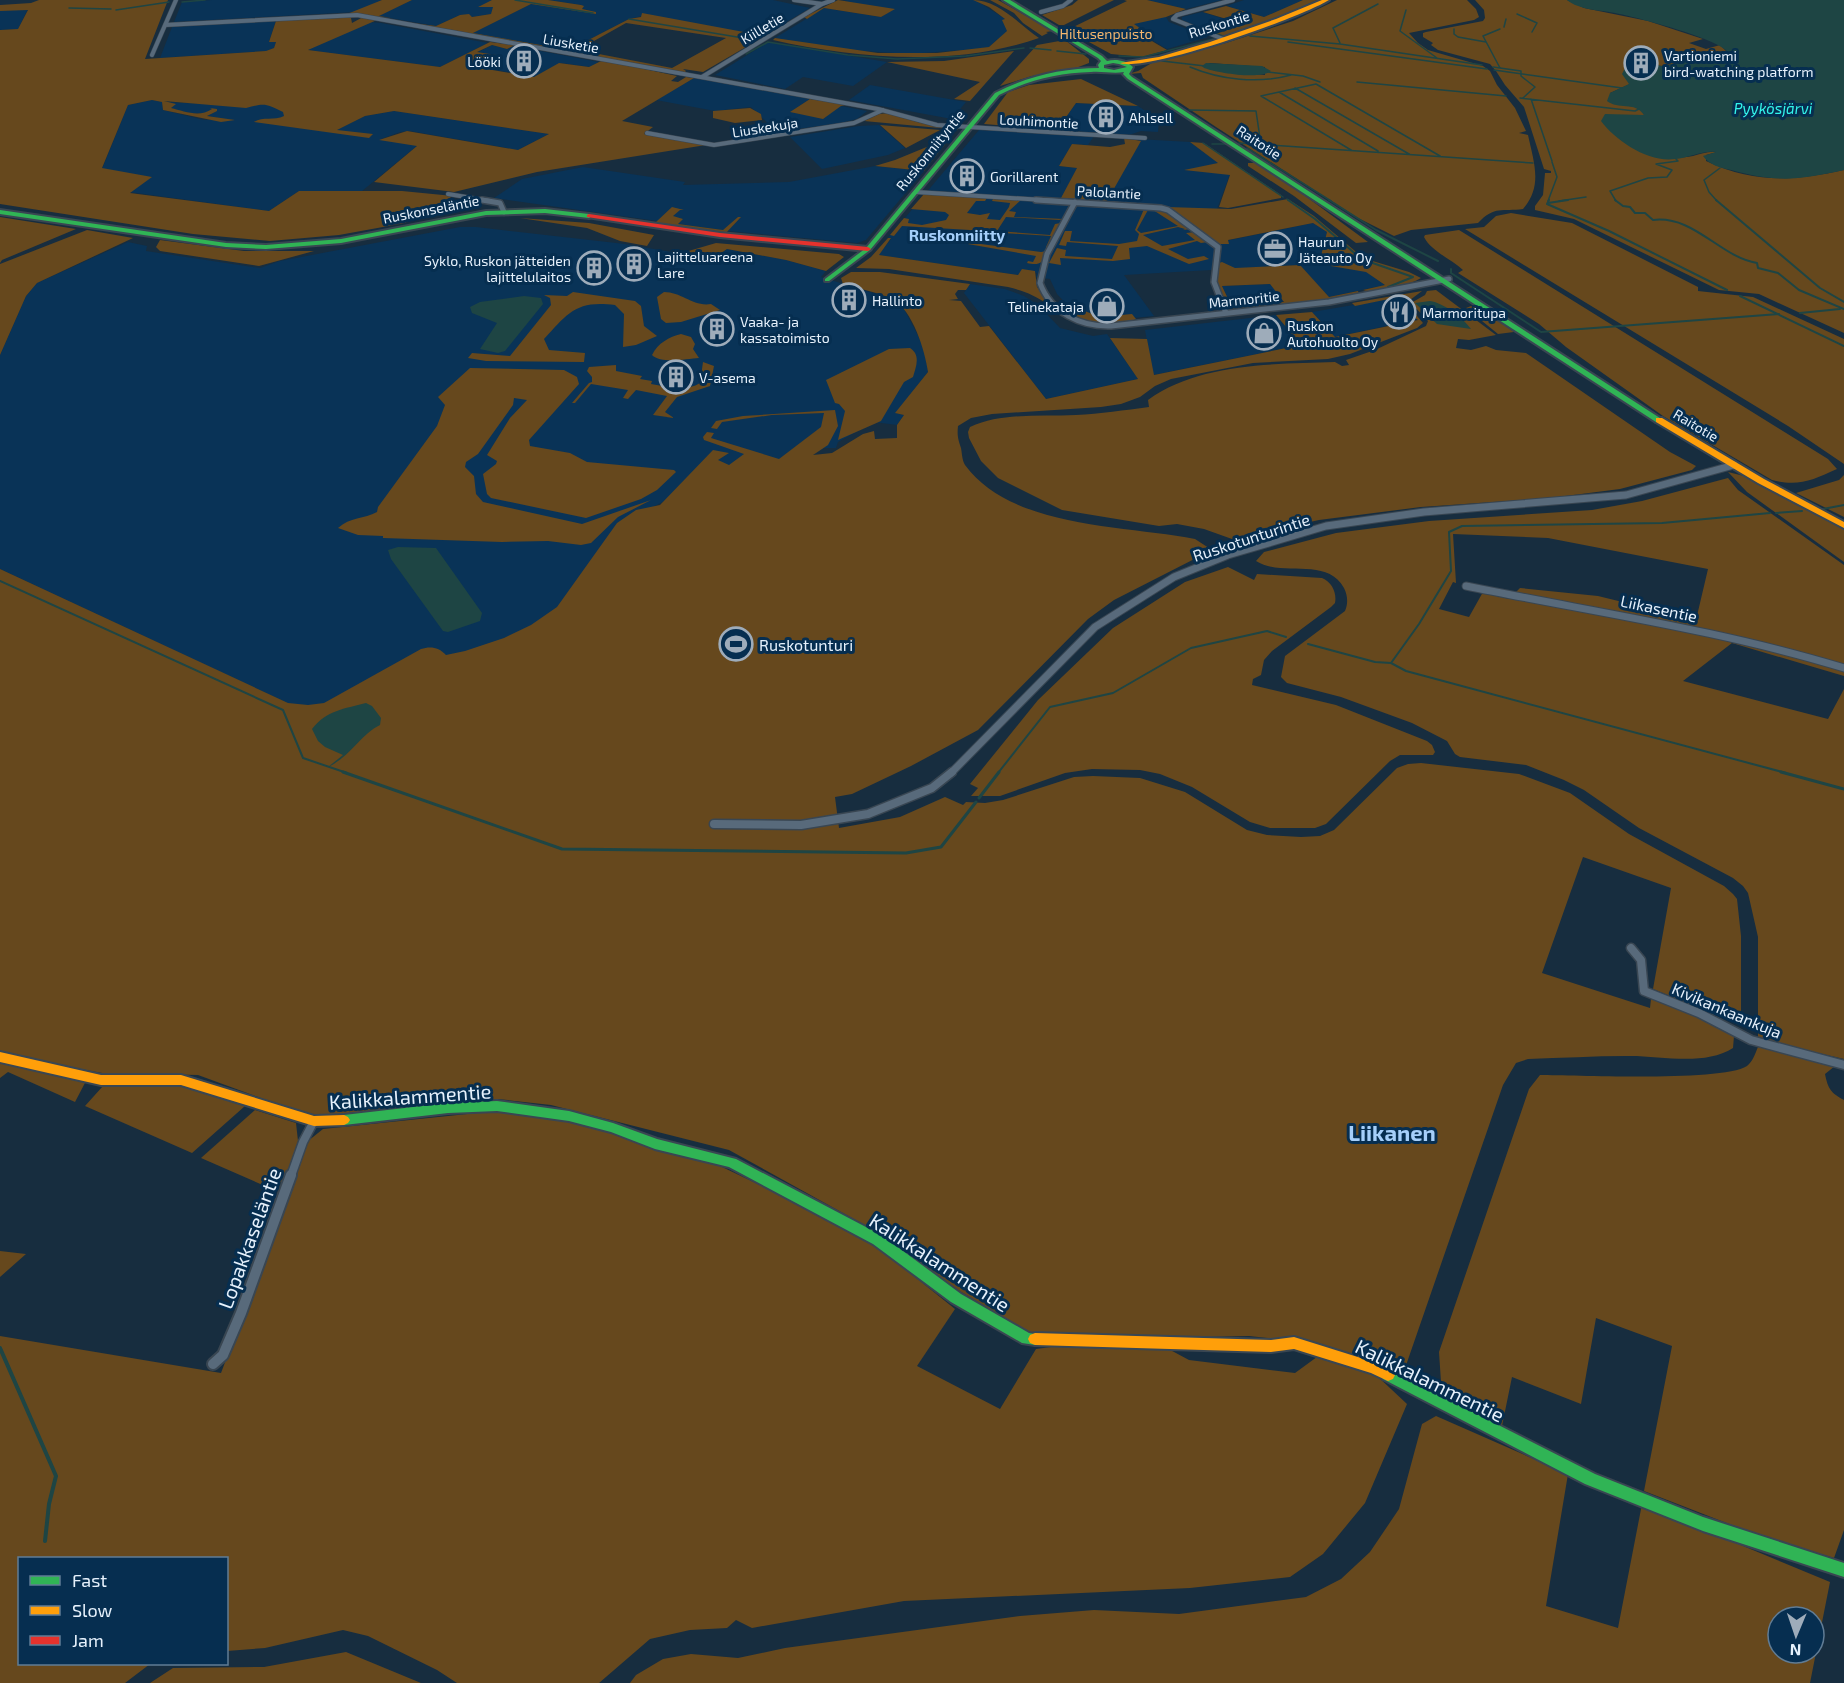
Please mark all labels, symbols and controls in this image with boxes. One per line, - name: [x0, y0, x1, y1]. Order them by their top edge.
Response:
- street label: Ruskontie: [1186, 7, 1252, 41]
- street label: Kiilletie: [737, 9, 787, 47]
- park label: Hiltusenpuisto: [1060, 25, 1153, 42]
- street label: Liusketie: [542, 30, 600, 56]
- building icon: Lööki: [506, 43, 542, 79]
- building icon: Vartioniemi bird-watching platform: [1623, 45, 1659, 81]
- place label: Vartioniemi bird-watching platform: [1664, 47, 1814, 80]
- place label: Lööki: [467, 53, 501, 70]
- building icon: Ahlsell: [1088, 99, 1124, 135]
- water label: Pyykösjärvi: [1734, 99, 1813, 118]
- street label: Ruskonniityntie: [892, 106, 968, 194]
- place label: Ahlsell: [1129, 109, 1174, 126]
- street label: Louhimontie: [999, 110, 1079, 132]
- street label: Liuskekuja: [731, 113, 799, 141]
- street label: Raitotie: [1234, 121, 1284, 163]
- building icon: Gorillarent: [949, 158, 985, 194]
- place label: Gorillarent: [990, 168, 1058, 185]
- street label: Palolantie: [1076, 182, 1142, 202]
- street label: Ruskonseläntie: [381, 191, 481, 227]
- district label: Ruskonniitty: [909, 225, 1005, 245]
- office icon: Haurun Jäteauto Oy: [1257, 231, 1293, 267]
- place label: Haurun Jäteauto Oy: [1298, 233, 1373, 266]
- building icon: Lajitteluareena Lare: [616, 246, 652, 282]
- place label: Lajitteluareena Lare: [657, 248, 753, 281]
- building icon: Syklo, Ruskon jätteiden lajittelulaitos: [576, 250, 612, 286]
- place label: Syklo, Ruskon jätteiden lajittelulaitos: [424, 252, 571, 285]
- building icon: Hallinto: [831, 282, 867, 318]
- street label: Marmoritie: [1208, 287, 1280, 311]
- shop icon: Telinekataja: [1089, 288, 1125, 324]
- place label: Hallinto: [872, 292, 922, 309]
- restaurant icon: Marmoritupa: [1381, 294, 1417, 330]
- place label: Telinekataja: [1008, 298, 1084, 315]
- place label: Marmoritupa: [1422, 304, 1506, 321]
- building icon: Vaaka- ja kassatoimisto: [699, 311, 735, 347]
- place label: Vaaka- ja kassatoimisto: [740, 313, 830, 346]
- shop icon: Ruskon Autohuolto Oy: [1246, 315, 1282, 351]
- place label: Ruskon Autohuolto Oy: [1287, 317, 1379, 350]
- building icon: V-asema: [658, 359, 694, 395]
- place label: V-asema: [699, 369, 756, 386]
- street label: Raitotie: [1670, 405, 1722, 445]
- street label: Ruskotunturintie: [1190, 509, 1312, 565]
- street label: Liikasentie: [1619, 591, 1699, 625]
- sports icon: Ruskotunturi: [718, 626, 754, 662]
- place label: Ruskotunturi: [759, 635, 853, 654]
- street label: Kivikankaankuja: [1669, 978, 1785, 1043]
- street label: Kalikkalammentie: [328, 1078, 492, 1114]
- district label: Liikanen: [1348, 1119, 1436, 1145]
- street label: Lopakkaseläntie: [212, 1164, 286, 1312]
- street label: Kalikkalammentie: [865, 1208, 1015, 1316]
- street label: Kalikkalammentie: [1352, 1334, 1508, 1426]
- legend: [18, 1557, 228, 1665]
- text: Fast: [72, 1569, 107, 1591]
- text: Slow: [72, 1599, 113, 1621]
- north arrow: [1766, 1605, 1826, 1665]
- text: Jam: [72, 1629, 104, 1651]
- text: N: [1789, 1641, 1802, 1660]

